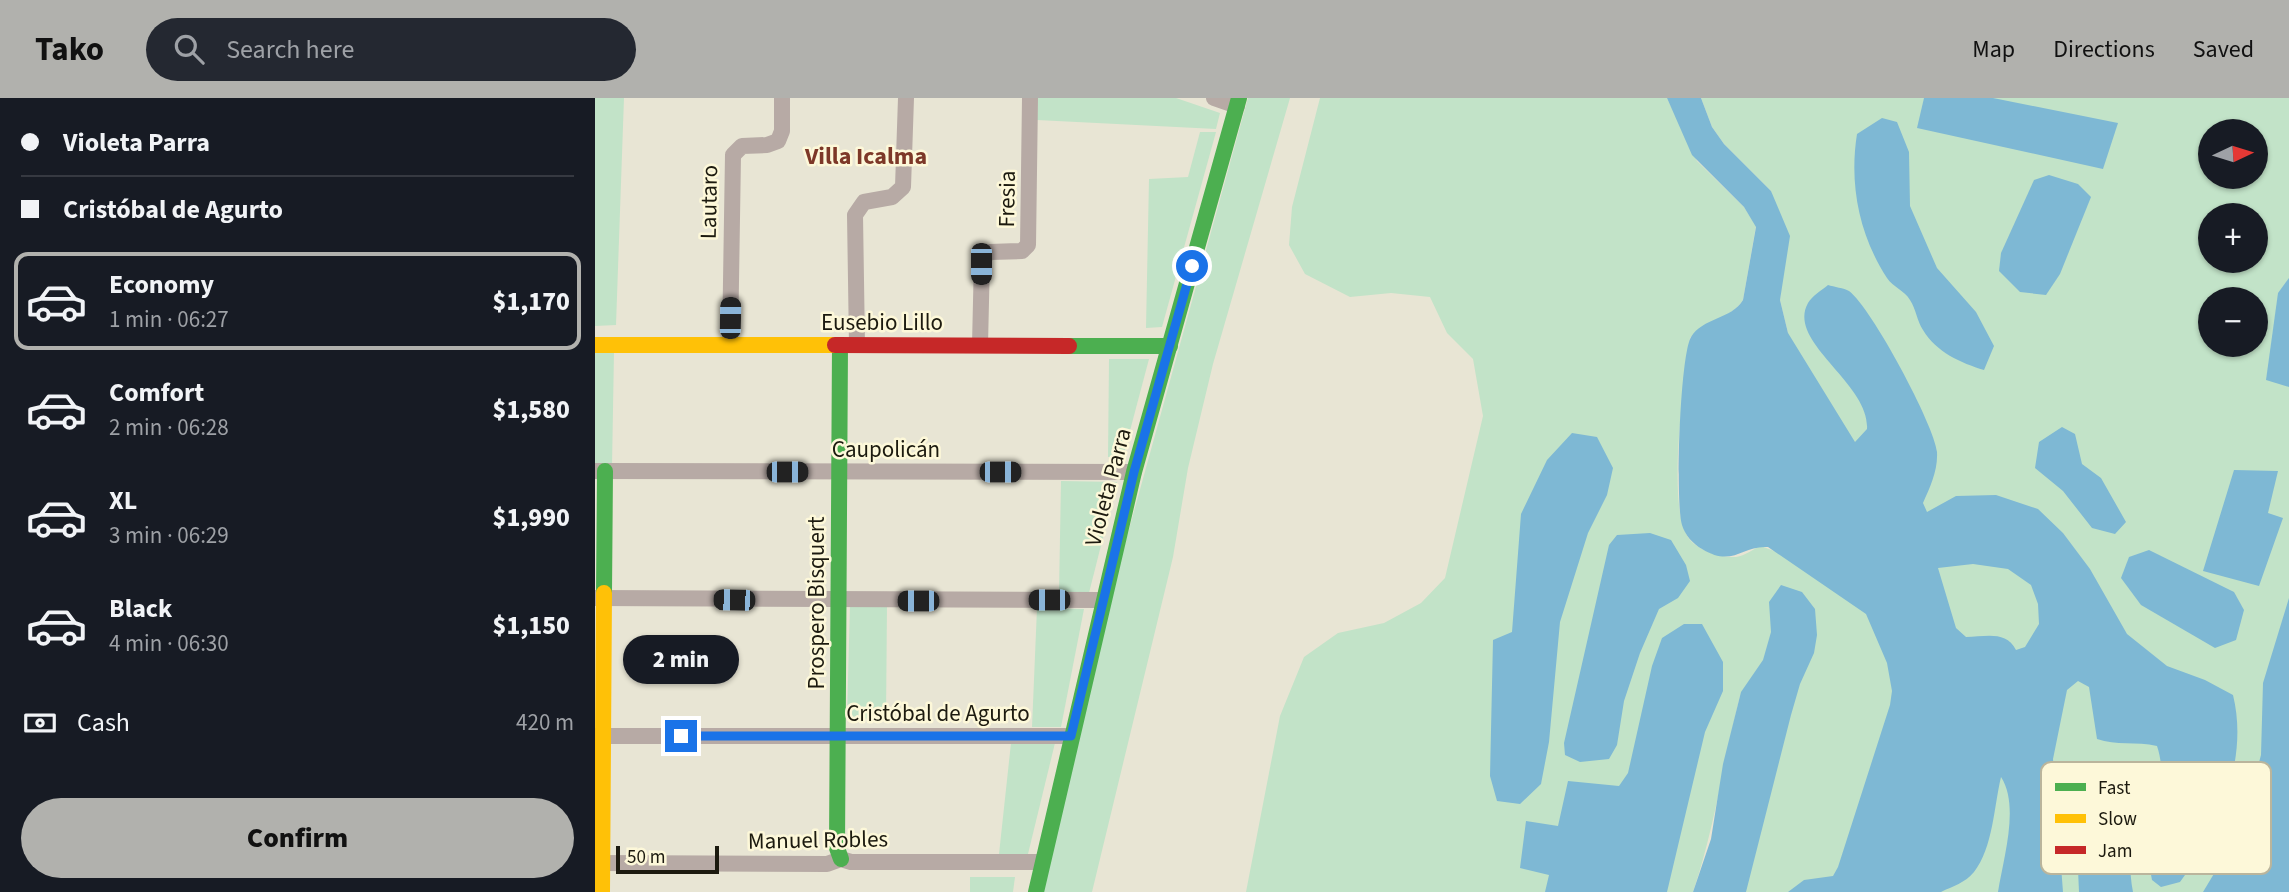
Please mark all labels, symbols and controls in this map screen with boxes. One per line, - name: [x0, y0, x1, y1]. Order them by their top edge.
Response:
- search box: [146, 18, 636, 81]
- text: Tako: [35, 26, 104, 73]
- icon: search: [170, 30, 208, 68]
- text: Search here: [226, 31, 354, 68]
- text: Map: [1972, 32, 2015, 67]
- text: Directions: [2053, 32, 2155, 67]
- text: Saved: [2193, 32, 2254, 67]
- north arrow: [2198, 119, 2268, 189]
- map controls: [2198, 119, 2268, 357]
- text: Violeta Parra: [63, 124, 210, 161]
- district label: Villa Icalma: [804, 139, 927, 174]
- street label: Lautaro: [692, 165, 726, 239]
- street label: Fresia: [990, 170, 1024, 228]
- text: Cristóbal de Agurto: [63, 191, 283, 228]
- button: +: [2198, 203, 2268, 273]
- car: [971, 243, 992, 285]
- route start: [1176, 250, 1208, 282]
- text: Economy: [109, 266, 214, 303]
- icon: car: [25, 270, 88, 333]
- text: $1,170: [493, 283, 570, 320]
- button: −: [2198, 287, 2268, 357]
- car: [720, 297, 741, 339]
- text: 1 min · 06:27: [109, 303, 229, 336]
- street label: Eusebio Lillo: [821, 306, 943, 339]
- text: Comfort: [109, 374, 204, 411]
- icon: car: [25, 378, 88, 441]
- text: $1,580: [493, 391, 570, 428]
- text: 2 min · 06:28: [109, 411, 229, 444]
- street label: Violeta Parra: [1076, 424, 1140, 550]
- street label: Caupolicán: [832, 433, 940, 466]
- car: [767, 462, 809, 483]
- car: [980, 462, 1022, 483]
- text: XL: [109, 482, 137, 519]
- icon: car: [25, 486, 88, 549]
- text: $1,990: [493, 499, 570, 536]
- street label: Prospero Bisquert: [800, 516, 833, 690]
- text: 3 min · 06:29: [109, 519, 229, 552]
- car: [713, 589, 756, 611]
- text: Black: [109, 590, 172, 627]
- car: [1029, 590, 1071, 611]
- car: [898, 591, 940, 612]
- icon: car: [25, 594, 88, 657]
- text: $1,150: [493, 607, 570, 644]
- text: 4 min · 06:30: [109, 627, 229, 660]
- callout: 2 min: [623, 634, 739, 684]
- text: 2 min: [653, 643, 709, 676]
- street label: Cristóbal de Agurto: [846, 697, 1030, 730]
- icon: cash: [21, 704, 59, 742]
- text: Cash: [77, 704, 130, 741]
- text: 420 m: [516, 706, 574, 739]
- route end: [665, 720, 697, 752]
- legend: [2041, 762, 2271, 874]
- text: Fast: [2098, 775, 2131, 802]
- button: Confirm: [21, 798, 574, 878]
- text: Slow: [2098, 806, 2137, 833]
- street label: Manuel Robles: [748, 822, 888, 858]
- text: Jam: [2098, 838, 2132, 865]
- scale bar: [616, 843, 719, 875]
- text: 50 m: [627, 844, 665, 871]

